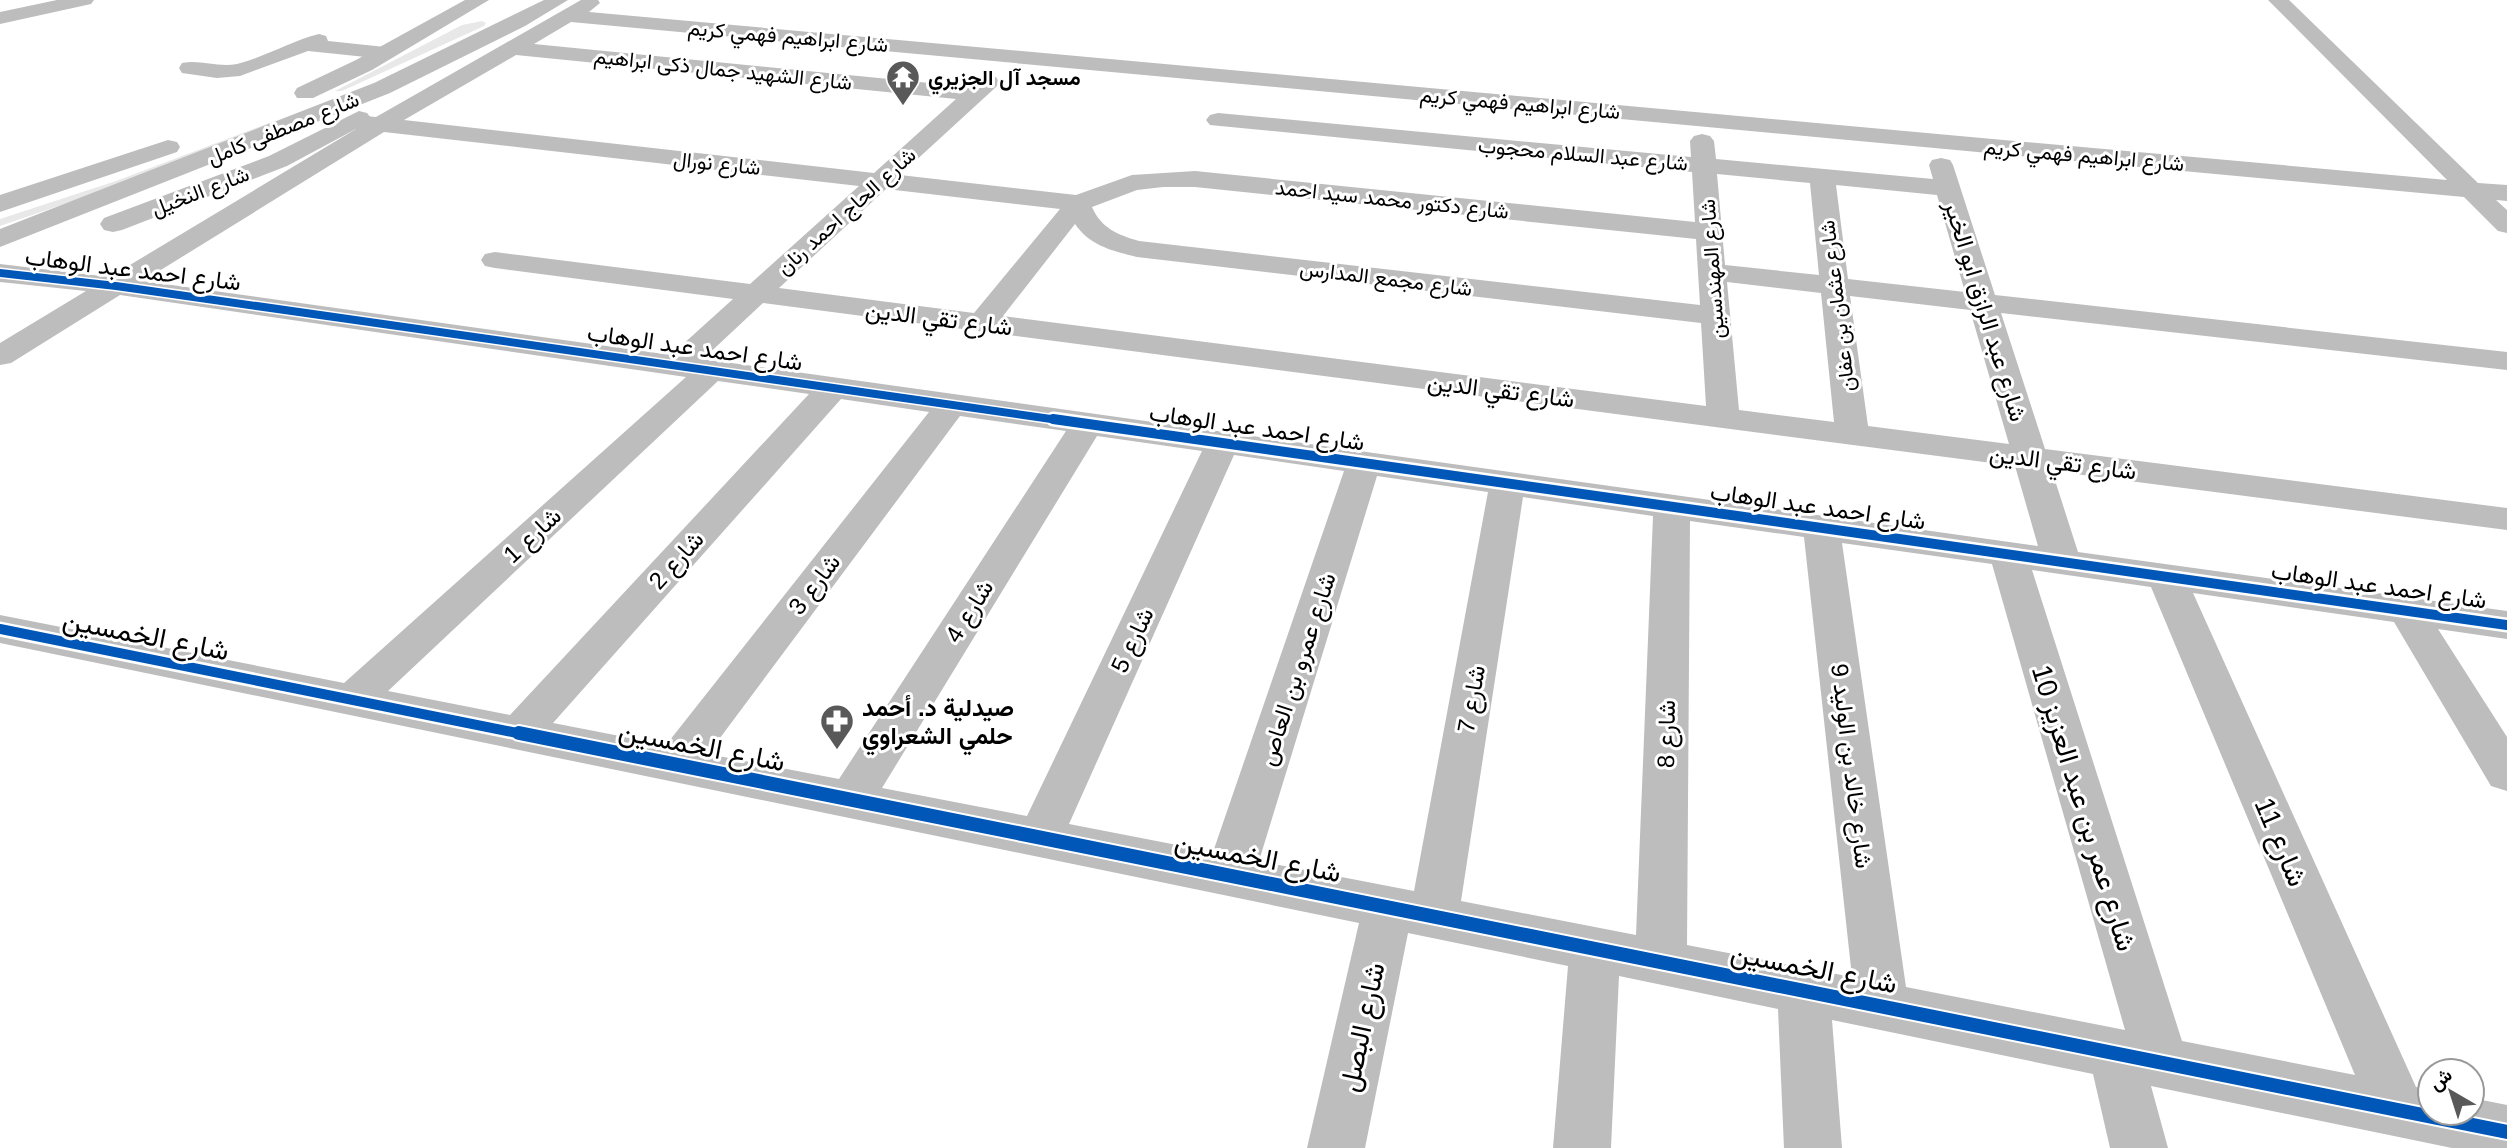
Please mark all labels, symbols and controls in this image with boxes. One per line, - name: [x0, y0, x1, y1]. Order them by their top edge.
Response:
- street label: شارع ابراهيم فهمي كريم: [686, 16, 889, 62]
- street label: شارع الشهيد جمال ذكى ابراهيم: [592, 44, 853, 97]
- temple icon: مسجد آل الجزيري: [884, 58, 922, 107]
- place label: مسجد آل الجزيري: [928, 66, 1081, 95]
- street label: شارع ابراهيم فهمي كريم: [1418, 83, 1621, 129]
- street label: شارع مصطفى كامل: [204, 87, 363, 172]
- street label: شارع عبد السلام محجوب: [1477, 133, 1689, 178]
- street label: شارع ابراهيم فهمي كريم: [1982, 135, 2185, 181]
- street label: شارع الحاج احمد رنان: [772, 143, 922, 281]
- street label: شارع نورال: [672, 147, 762, 182]
- street label: شارع النخيل: [148, 162, 253, 223]
- street label: شارع دكتور محمد سيد احمد: [1274, 175, 1510, 226]
- street label: شارع عبد الرازق ابو الخير: [1936, 196, 2032, 425]
- street label: شارع المهندسين: [1696, 198, 1731, 340]
- street label: شارع عثمان بن عفان: [1815, 219, 1862, 393]
- street label: شارع احمد عبد الوهاب: [23, 242, 242, 299]
- street label: شارع مجمع المدارس: [1298, 256, 1473, 303]
- street label: شارع تقي الدين: [863, 296, 1014, 346]
- street label: شارع احمد عبد الوهاب: [585, 319, 804, 378]
- street label: شارع تقي الدين: [1425, 368, 1576, 418]
- street label: شارع احمد عبد الوهاب: [1147, 399, 1366, 458]
- street label: شارع تقي الدين: [1987, 440, 2138, 490]
- street label: شارع احمد عبد الوهاب: [1708, 478, 1927, 537]
- street label: شارع 1: [498, 502, 568, 570]
- street label: شارع 2: [643, 526, 711, 596]
- street label: شارع 3: [783, 549, 848, 621]
- street label: شارع احمد عبد الوهاب: [2269, 557, 2488, 616]
- street label: شارع عمرو بن العاص: [1253, 569, 1344, 770]
- street label: شارع 4: [939, 575, 1001, 649]
- street label: شارع 5: [1105, 603, 1161, 678]
- street label: شارع الخمسين: [60, 604, 232, 669]
- street label: شارع عمر بن عبد العزيز 10: [2023, 661, 2142, 956]
- street label: شارع خالد بن الوليد 9: [1823, 662, 1878, 870]
- street label: شارع 7: [1452, 663, 1493, 735]
- place label: صيدلية د. أحمد حلمي الشعراوي: [862, 694, 1014, 756]
- street label: شارع 8: [1652, 700, 1683, 768]
- pharmacy icon: صيدلية د. أحمد حلمي الشعراوي: [818, 702, 856, 751]
- street label: شارع الخمسين: [616, 715, 788, 780]
- street label: شارع 11: [2246, 793, 2313, 892]
- street label: شارع الخمسين: [1172, 826, 1344, 891]
- street label: شارع الخمسين: [1728, 937, 1900, 1002]
- street label: شارع البصل: [1333, 960, 1394, 1095]
- north arrow: [2416, 1057, 2486, 1127]
- text: ش: [2425, 1064, 2457, 1095]

